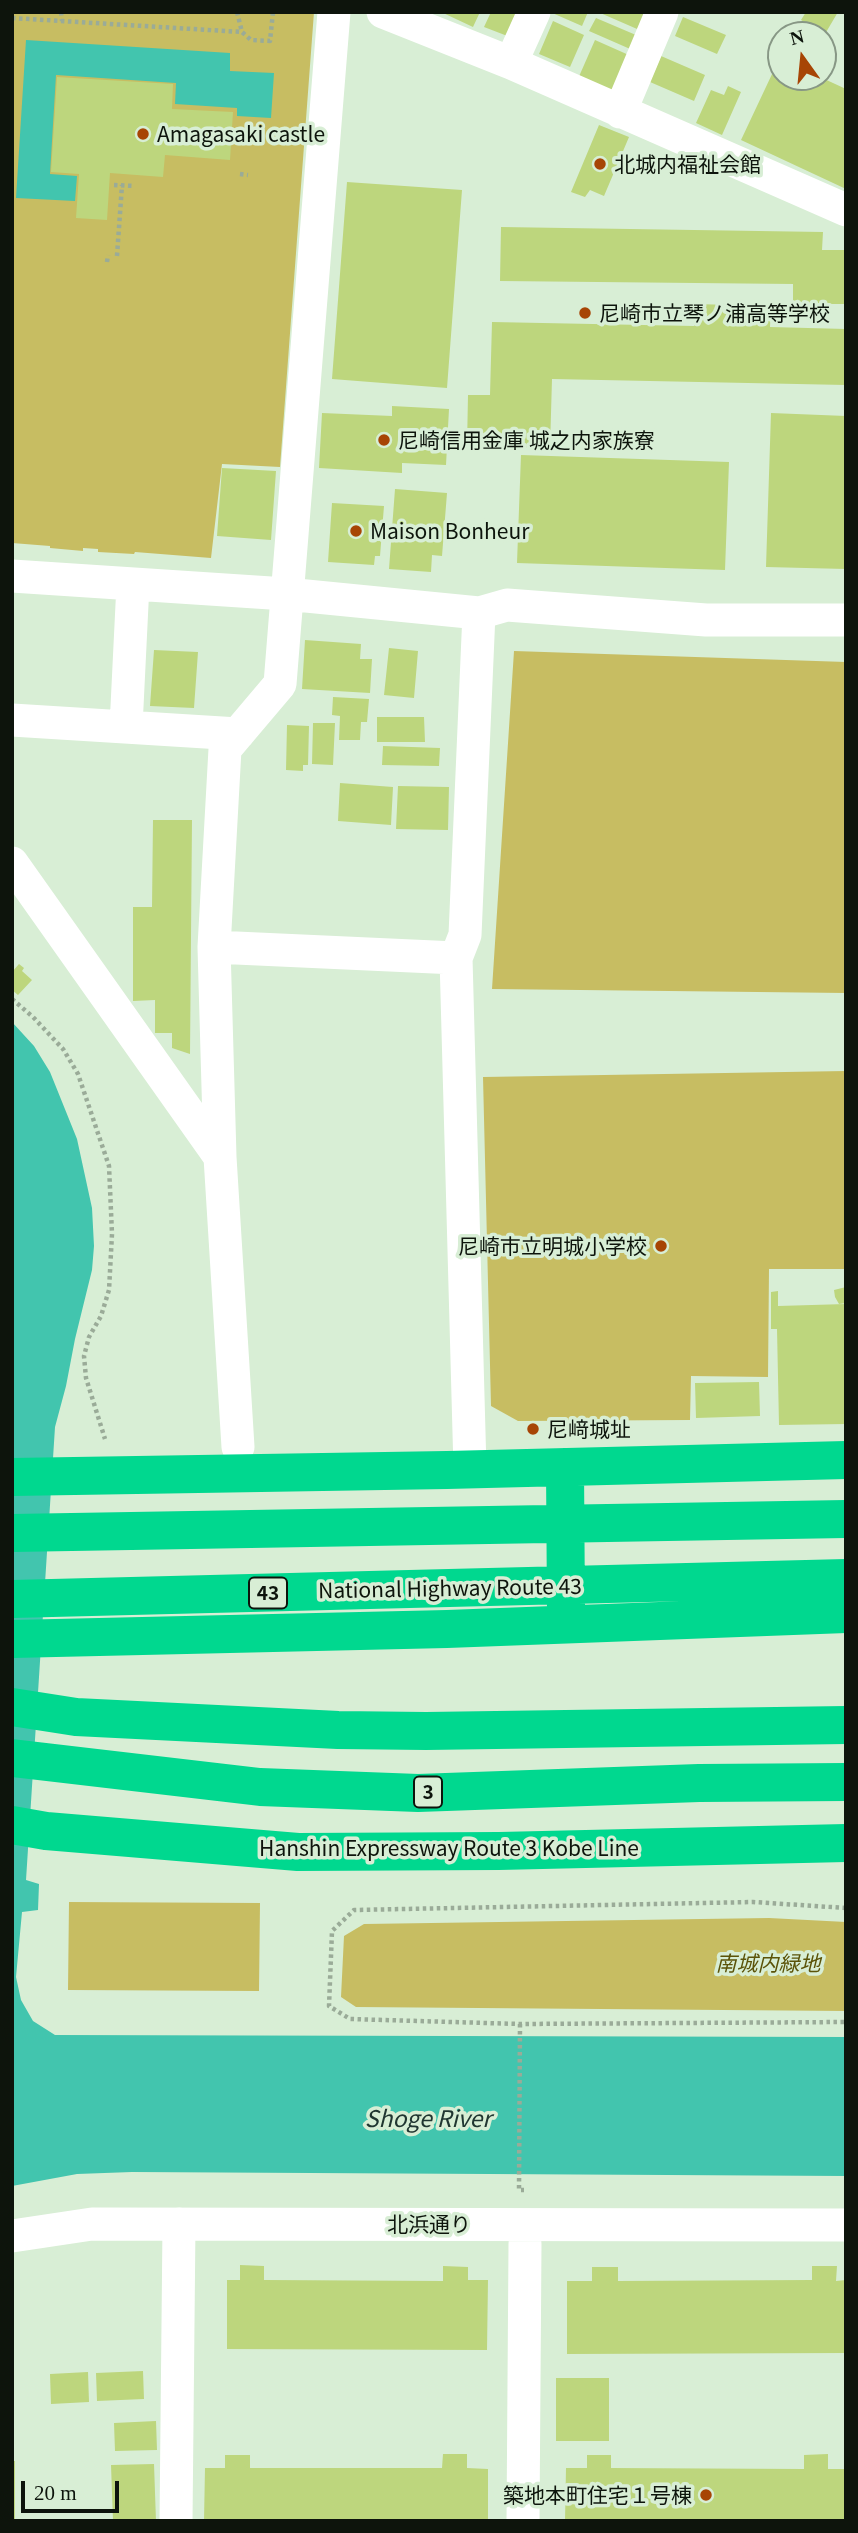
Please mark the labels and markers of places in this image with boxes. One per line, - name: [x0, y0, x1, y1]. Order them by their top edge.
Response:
- place label: Amagasaki castle: [157, 121, 325, 147]
- marker: Amagasaki castle: [135, 126, 151, 142]
- place label: 北城内福祉会館: [614, 151, 761, 177]
- marker: 北城内福祉会館: [592, 156, 608, 172]
- place label: 尼崎市立琴ノ浦高等学校: [599, 300, 830, 326]
- marker: 尼崎市立琴ノ浦高等学校: [577, 305, 593, 321]
- place label: 尼崎信用金庫 城之内家族寮: [398, 427, 655, 453]
- marker: 尼崎信用金庫 城之内家族寮: [376, 432, 392, 448]
- place label: Maison Bonheur: [370, 518, 529, 544]
- marker: Maison Bonheur: [348, 523, 364, 539]
- place label: 尼崎市立明城小学校: [458, 1233, 647, 1259]
- marker: 尼崎市立明城小学校: [653, 1238, 669, 1254]
- place label: 尼﨑城址: [547, 1416, 631, 1442]
- marker: 尼﨑城址: [525, 1421, 541, 1437]
- place label: 築地本町住宅１号棟: [503, 2482, 692, 2508]
- marker: 築地本町住宅１号棟: [698, 2487, 714, 2503]

